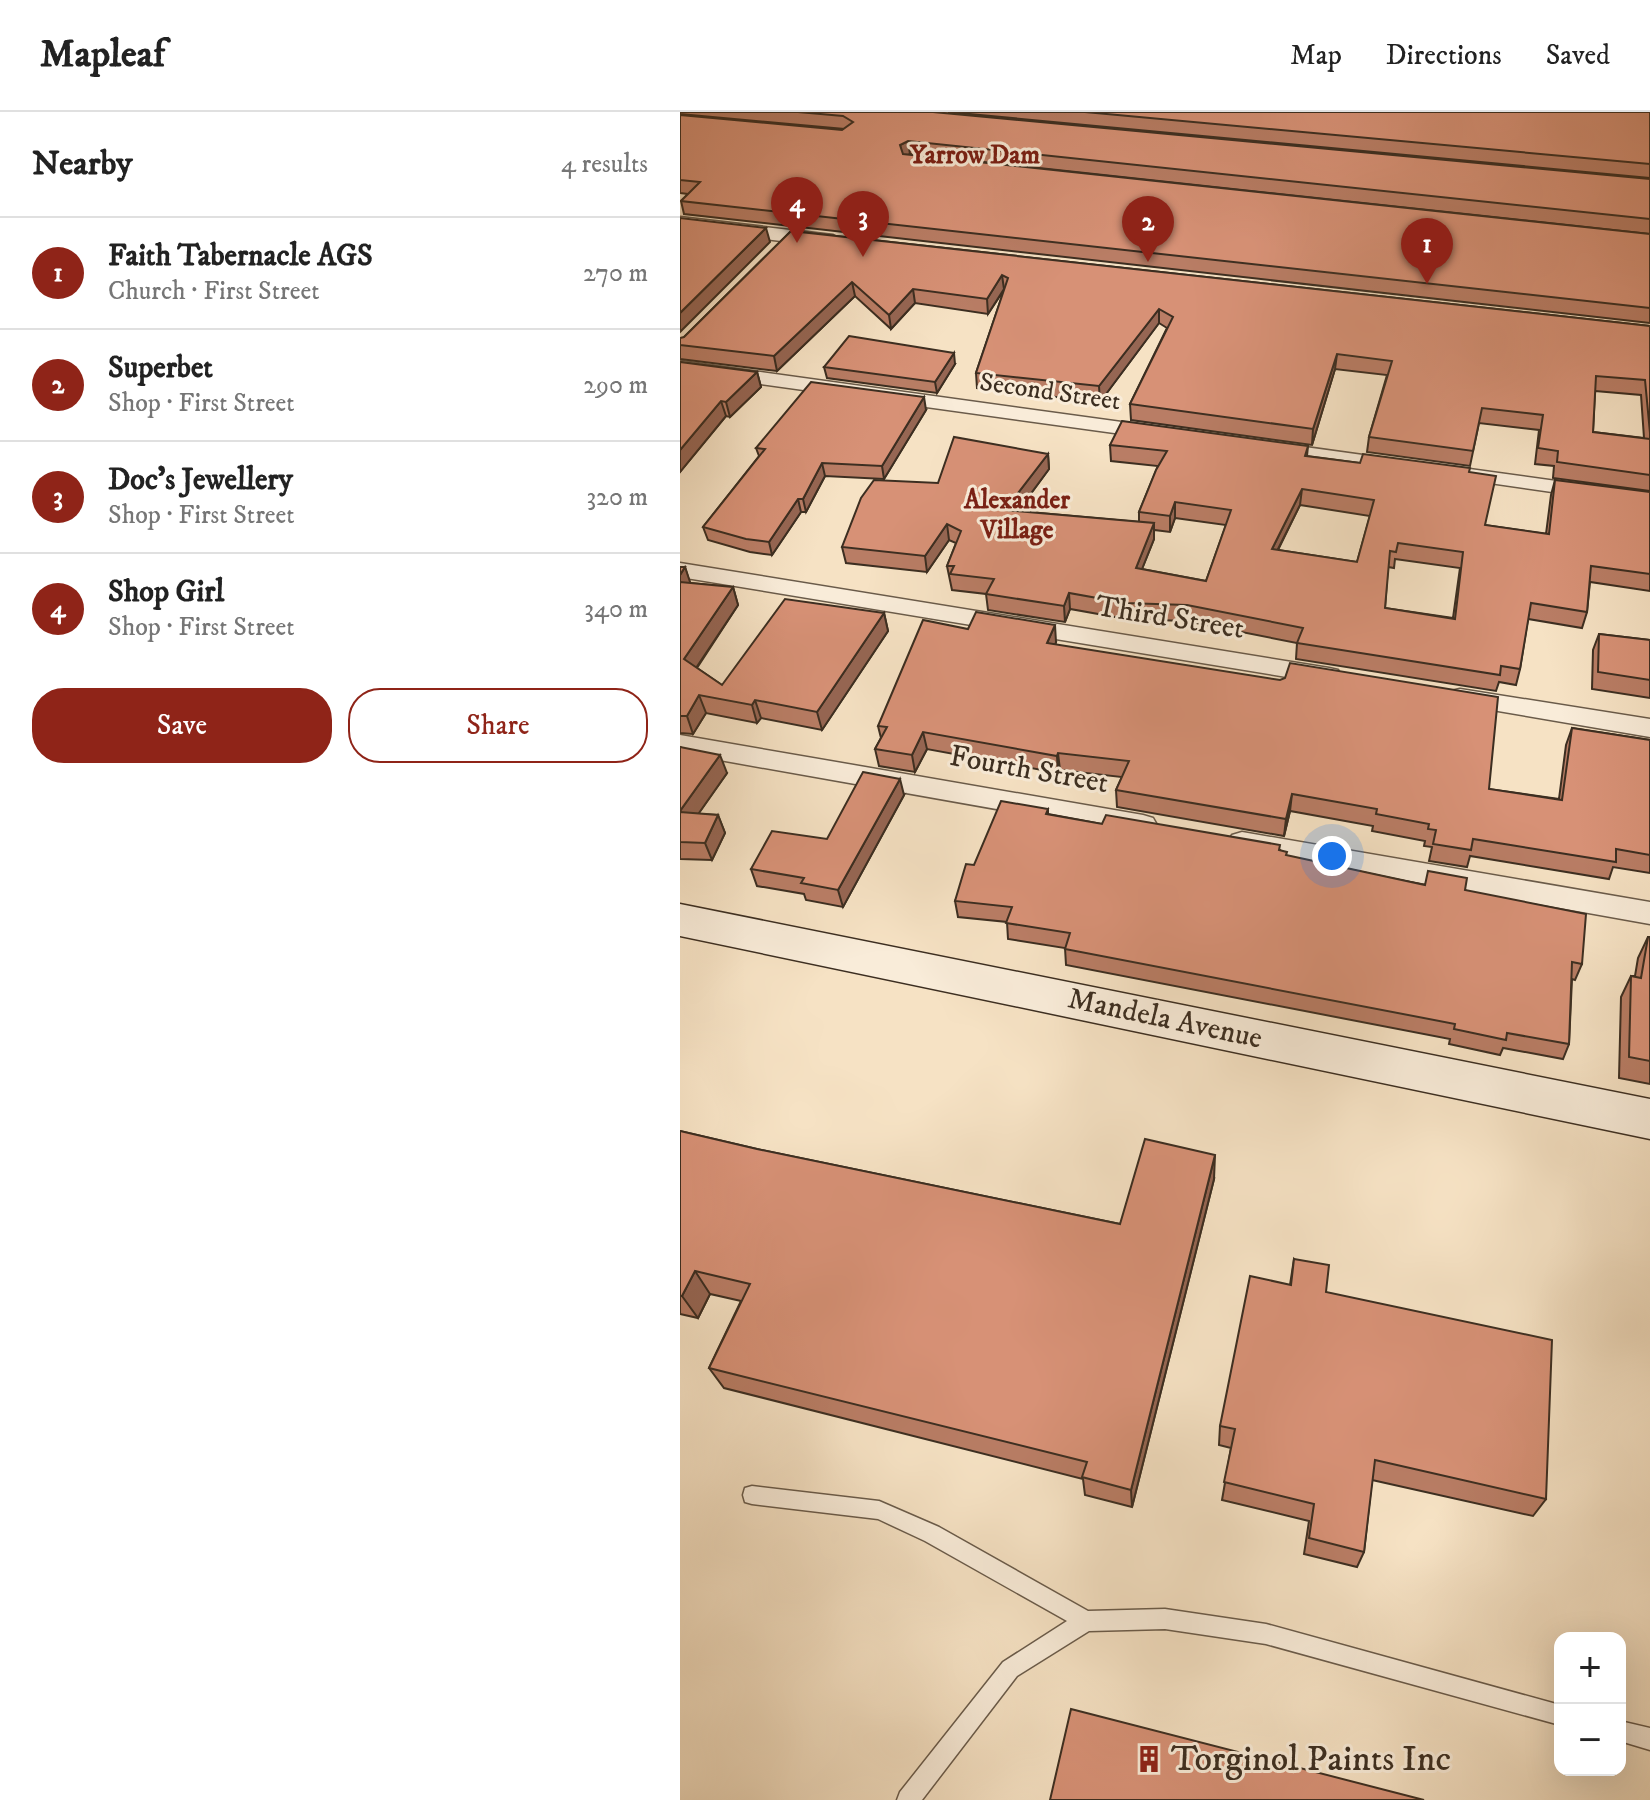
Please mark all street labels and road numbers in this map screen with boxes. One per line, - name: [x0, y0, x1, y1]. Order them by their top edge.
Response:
- street label: Second Street: [977, 366, 1123, 418]
- street label: Third Street: [1093, 588, 1247, 648]
- street label: Fourth Street: [947, 738, 1111, 802]
- street label: Mandela Avenue: [1064, 980, 1266, 1058]

